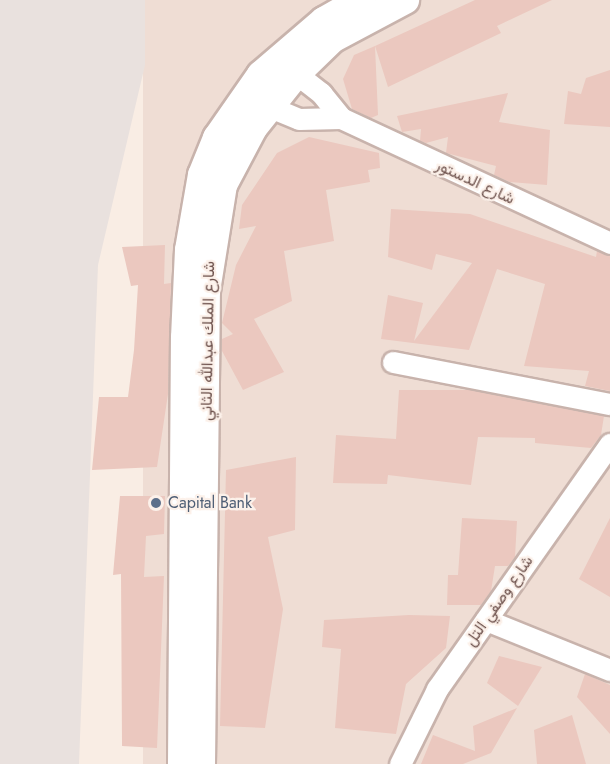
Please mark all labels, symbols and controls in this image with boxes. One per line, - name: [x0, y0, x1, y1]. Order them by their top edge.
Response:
- street label: شارع الدستور: [433, 155, 517, 209]
- street label: شارع الملك عبدالله الثاني: [197, 261, 219, 421]
- place label: Capital Bank: [168, 493, 252, 513]
- marker: Capital Bank: [149, 496, 163, 510]
- street label: شارع وصفي التل: [461, 552, 537, 650]

